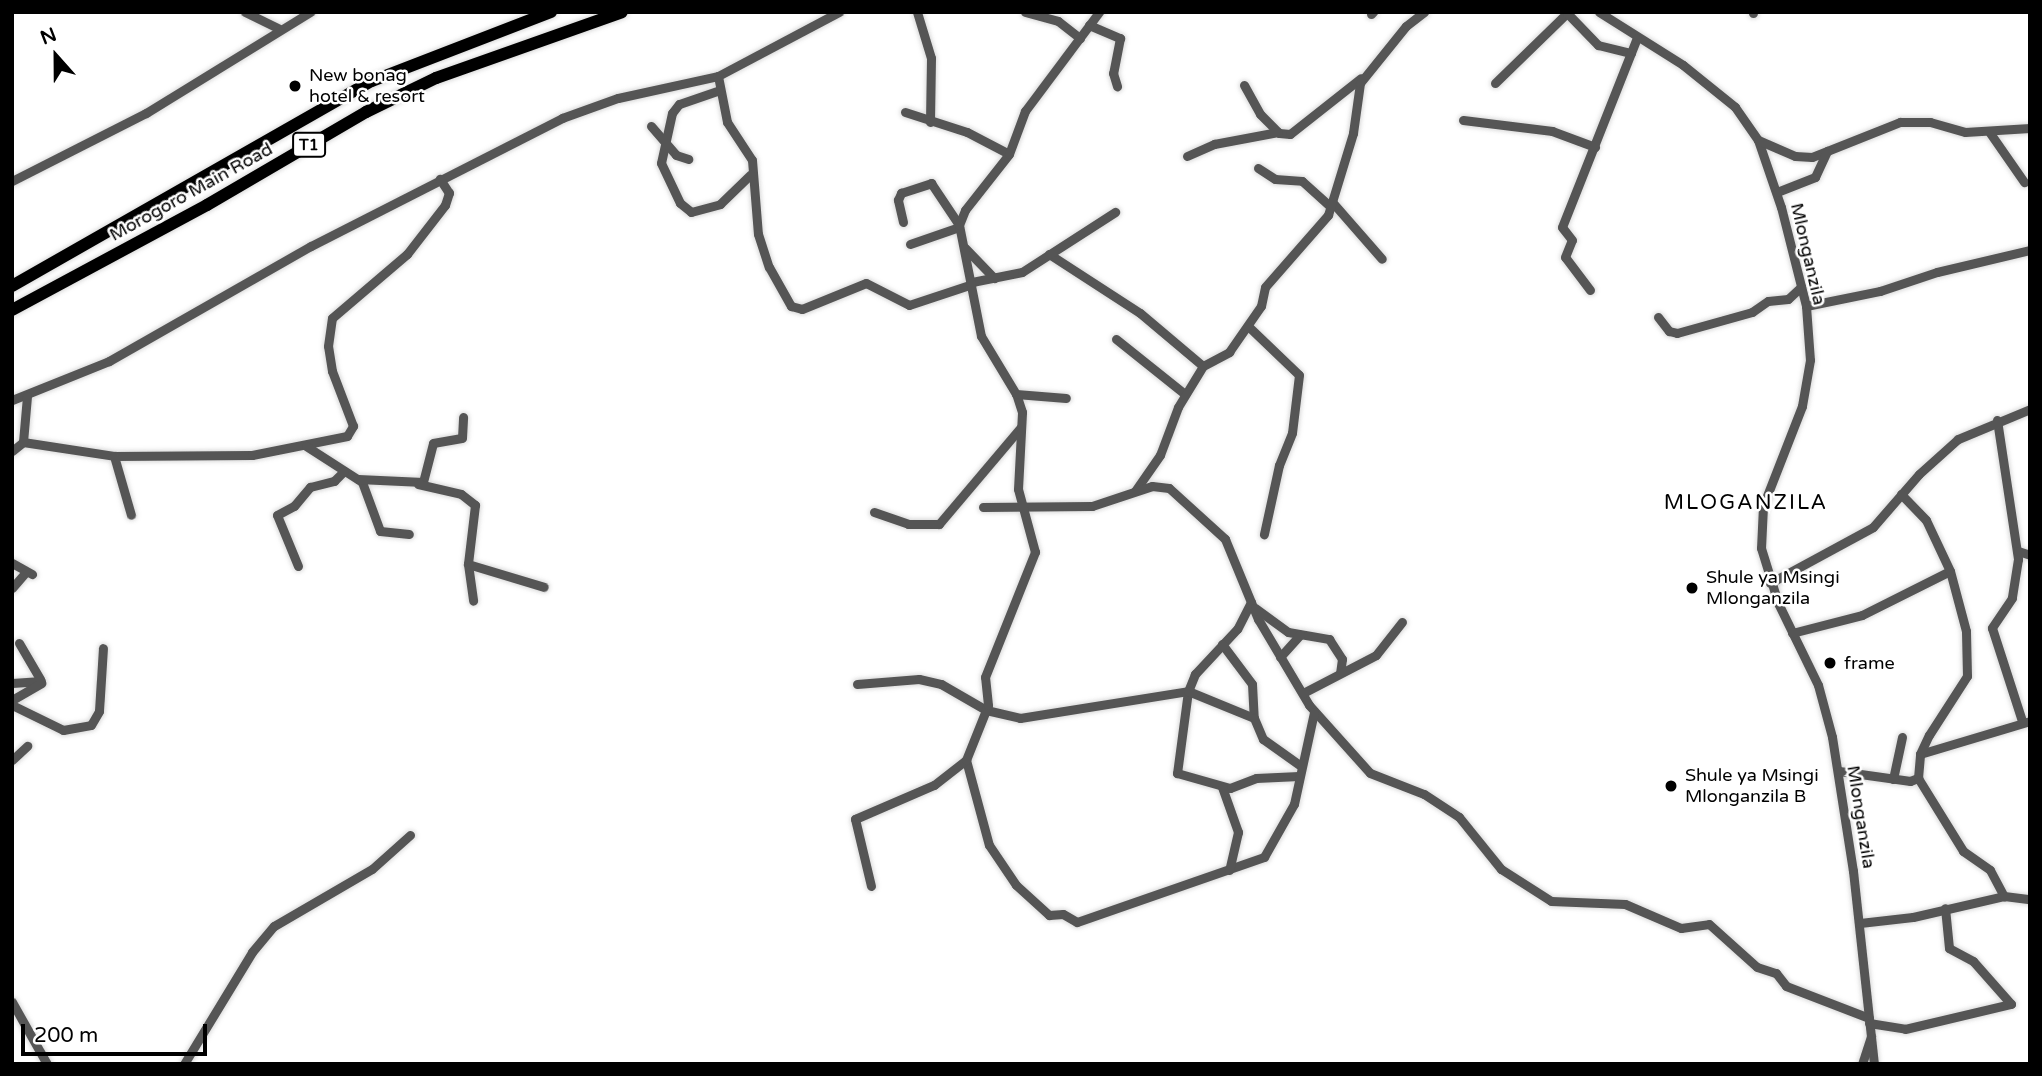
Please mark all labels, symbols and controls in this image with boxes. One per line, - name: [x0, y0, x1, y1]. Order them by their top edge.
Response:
- north arrow: [21, 21, 91, 91]
- text: N: [37, 23, 60, 49]
- place label: New bonag hotel & resort: [309, 65, 425, 108]
- marker: New bonag hotel & resort: [287, 78, 303, 94]
- road number: T1: [292, 132, 326, 158]
- street label: Morogoro Main Road: [106, 138, 276, 246]
- street label: Mlonganzila: [1786, 201, 1830, 307]
- district label: MLOGANZILA: [1665, 490, 1827, 516]
- place label: Shule ya Msingi Mlonganzila: [1706, 567, 1840, 610]
- marker: Shule ya Msingi Mlonganzila: [1684, 580, 1700, 596]
- place label: frame: [1844, 652, 1895, 674]
- marker: frame: [1822, 655, 1838, 671]
- street label: Mlonganzila: [1842, 764, 1880, 870]
- place label: Shule ya Msingi Mlonganzila B: [1685, 765, 1819, 808]
- marker: Shule ya Msingi Mlonganzila B: [1663, 778, 1679, 794]
- scale bar: [24, 1010, 210, 1054]
- text: 200 m: [34, 1023, 98, 1048]

